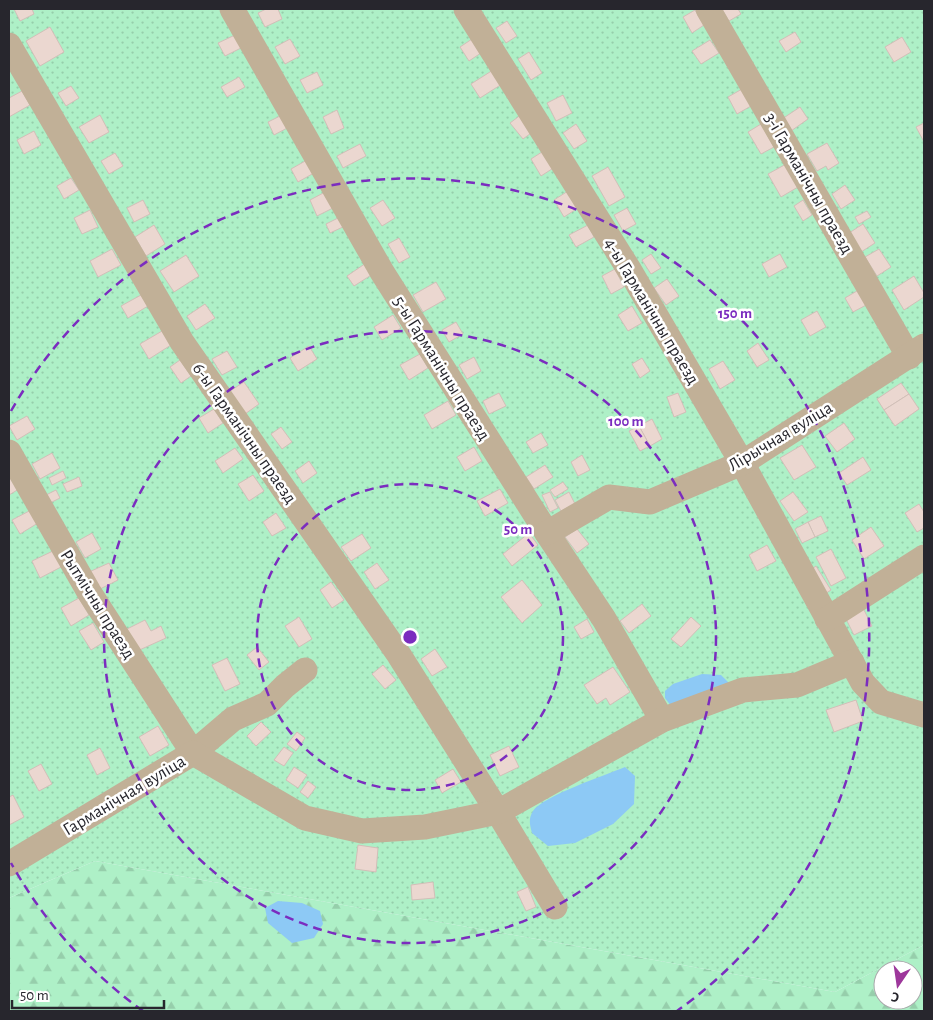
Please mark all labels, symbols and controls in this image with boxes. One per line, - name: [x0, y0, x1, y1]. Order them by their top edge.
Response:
- street label: 3-і Гарманічны праезд: [760, 110, 856, 257]
- street label: 4-ы Гарманічны праезд: [600, 235, 702, 388]
- street label: 5-ы Гарманічны праезд: [389, 293, 493, 444]
- text: 150 m: [718, 306, 752, 321]
- street label: 6-ы Гарманічны праезд: [189, 360, 300, 507]
- street label: Лірычная вуліца: [725, 399, 836, 475]
- text: 100 m: [608, 414, 644, 429]
- text: 50 m: [504, 522, 532, 537]
- street label: Рытмічны праезд: [56, 547, 138, 662]
- centre of rings: [401, 628, 419, 646]
- street label: Гарманічная вуліца: [60, 752, 189, 840]
- north arrow: [873, 960, 923, 1010]
- scale bar: [12, 978, 165, 1010]
- text: 50 m: [20, 988, 49, 1003]
- text: С: [890, 989, 901, 1004]

